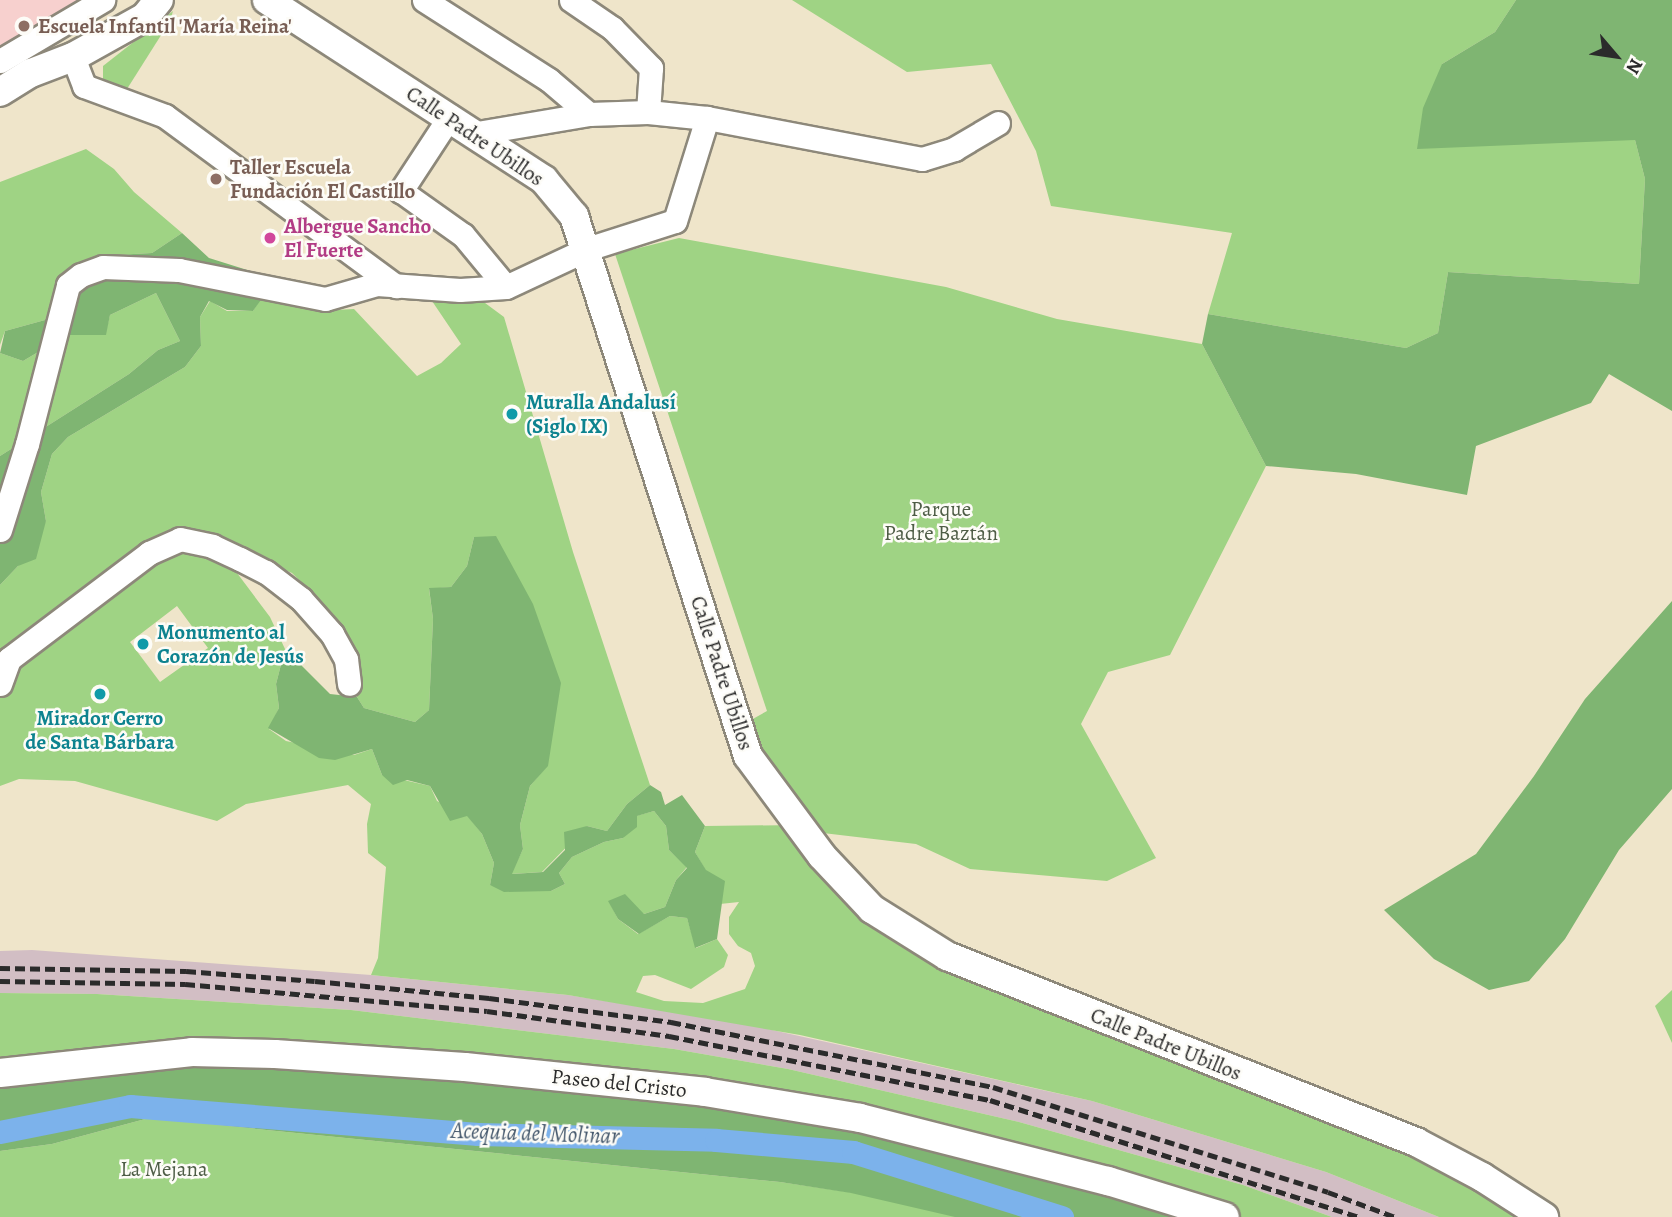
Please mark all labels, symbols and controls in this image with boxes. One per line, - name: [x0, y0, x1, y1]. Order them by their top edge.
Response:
- place label: Escuela Infantil 'María Reina': [38, 13, 292, 39]
- marker: Escuela Infantil 'María Reina': [16, 18, 32, 34]
- north arrow: [1581, 21, 1651, 91]
- text: N: [1620, 54, 1649, 79]
- street label: Calle Padre Ubillos: [401, 81, 549, 191]
- place label: Taller Escuela Fundación El Castillo: [230, 154, 415, 204]
- marker: Taller Escuela Fundación El Castillo: [208, 171, 224, 187]
- place label: Albergue Sancho El Fuerte: [284, 213, 431, 263]
- marker: Albergue Sancho El Fuerte: [262, 230, 278, 246]
- place label: Muralla Andalusí (Siglo IX): [526, 389, 676, 439]
- marker: Muralla Andalusí (Siglo IX): [504, 406, 520, 422]
- park label: Parque Padre Baztán: [884, 496, 998, 546]
- street label: Calle Padre Ubillos: [685, 593, 759, 753]
- place label: Monumento al Corazón de Jesús: [157, 619, 304, 669]
- marker: Monumento al Corazón de Jesús: [135, 636, 151, 652]
- marker: Mirador Cerro de Santa Bárbara: [92, 686, 108, 702]
- place label: Mirador Cerro de Santa Bárbara: [25, 705, 175, 755]
- street label: Calle Padre Ubillos: [1087, 1002, 1245, 1086]
- street label: Paseo del Cristo: [550, 1063, 688, 1103]
- water label: Acequia del Molinar: [451, 1117, 619, 1151]
- park label: La Mejana: [120, 1156, 208, 1182]

